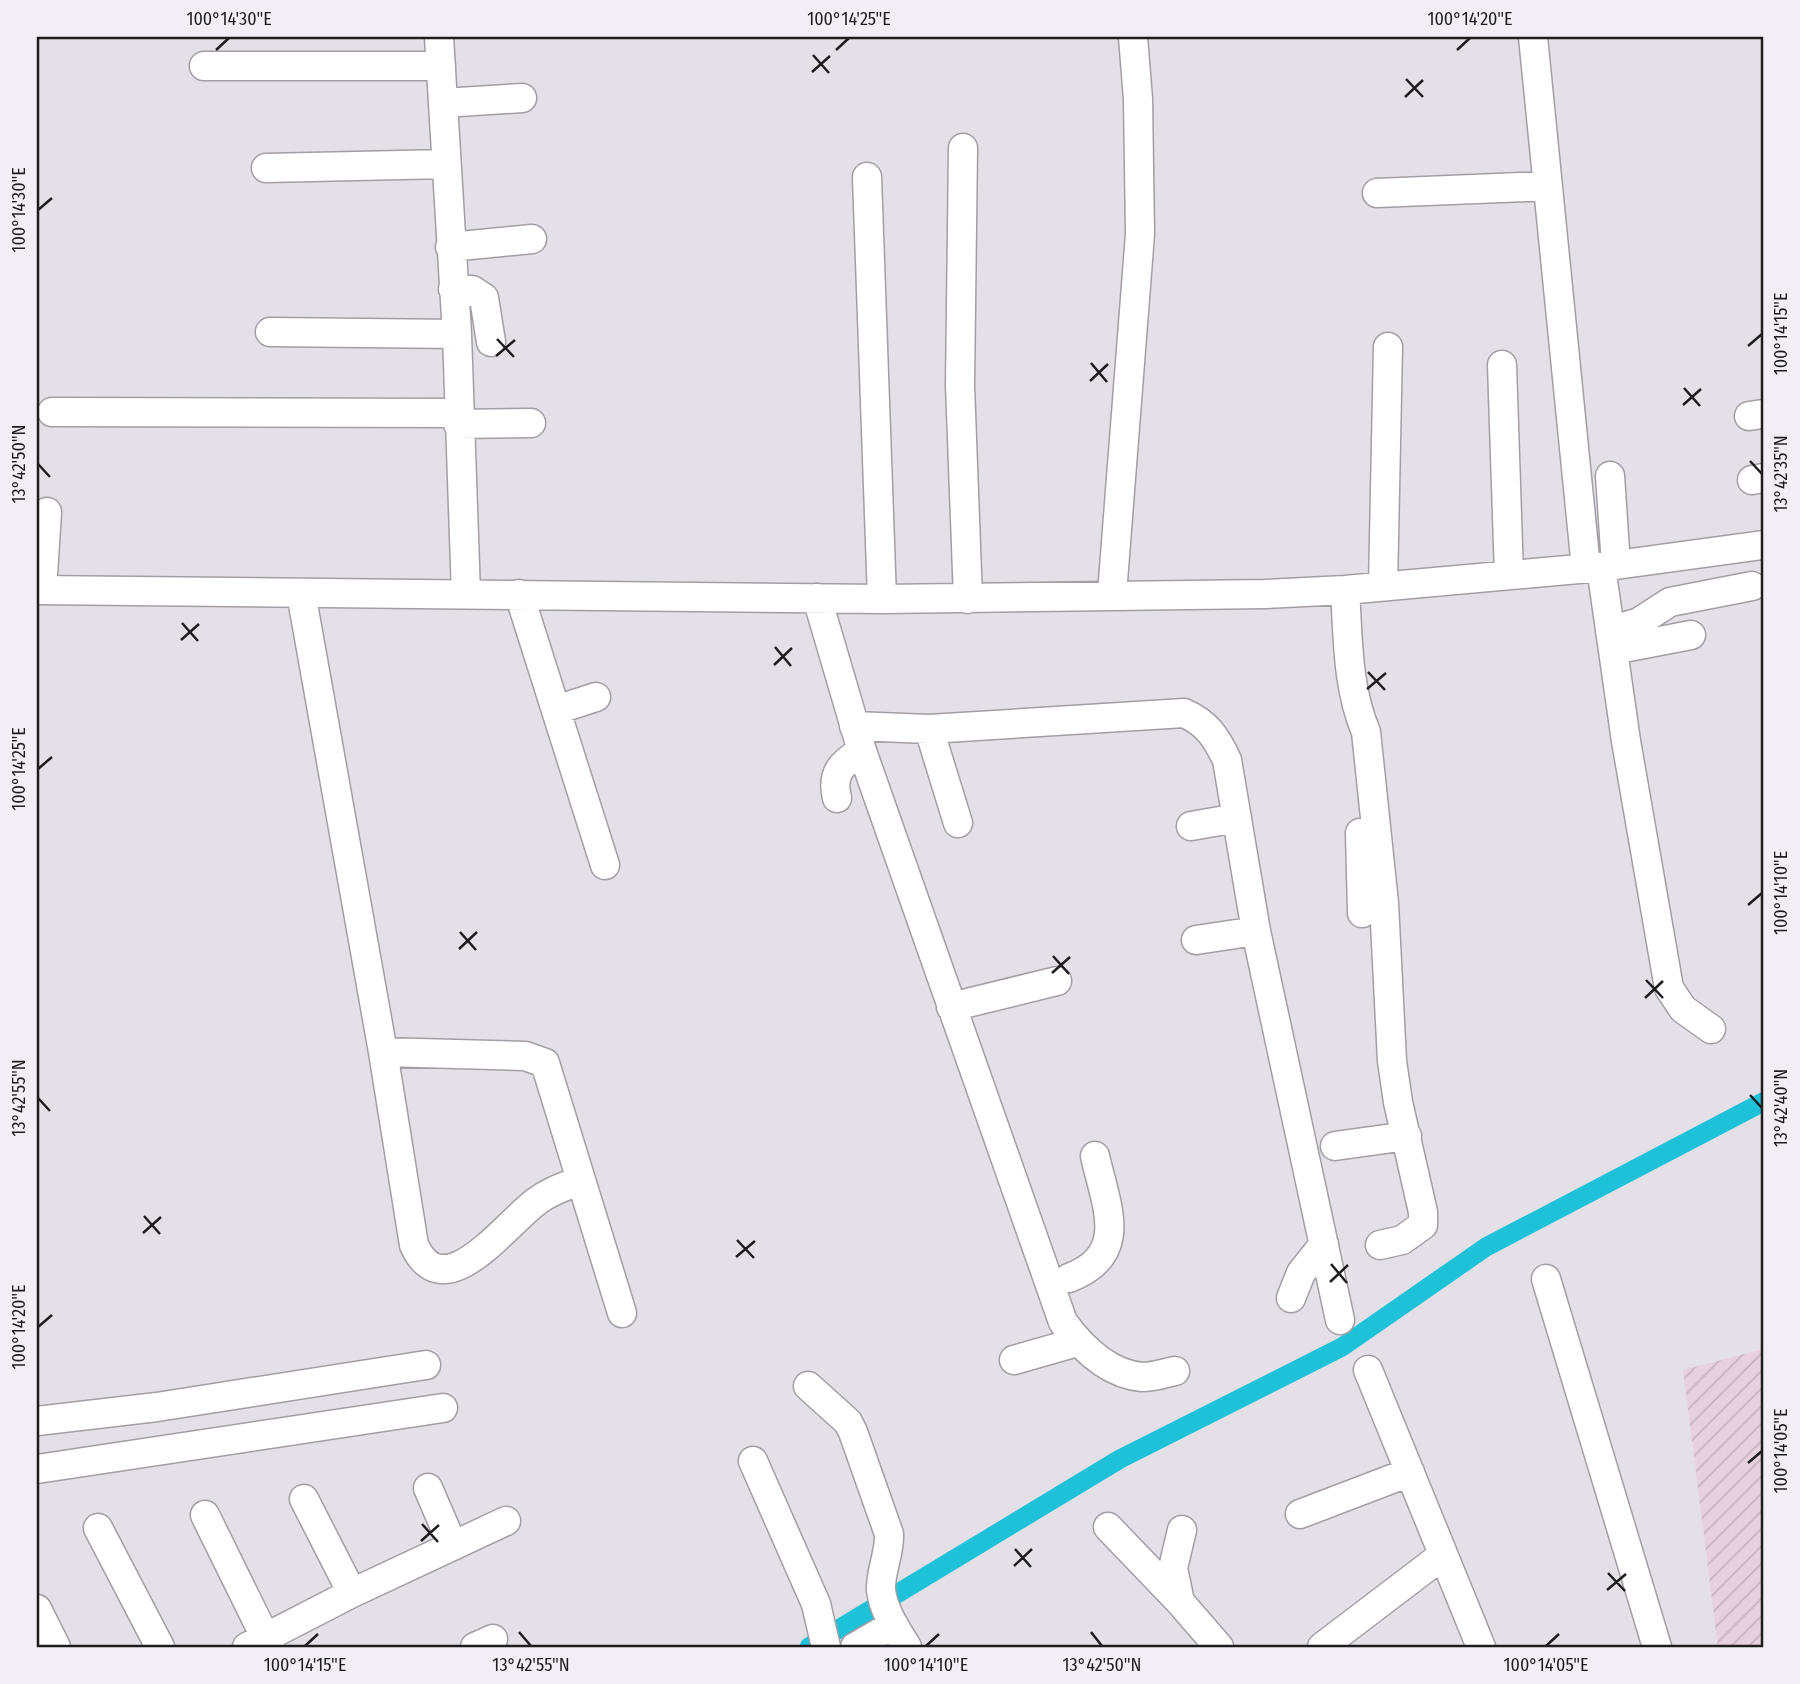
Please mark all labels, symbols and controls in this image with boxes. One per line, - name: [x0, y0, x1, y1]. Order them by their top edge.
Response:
- text: 100°14'30"E: [186, 8, 272, 30]
- text: 100°14'25"E: [807, 8, 891, 30]
- text: 100°14'20"E: [1427, 8, 1513, 30]
- text: 100°14'30"E: [8, 167, 30, 253]
- text: 100°14'15"E: [1770, 293, 1792, 375]
- text: 13°42'50"N: [8, 425, 30, 503]
- text: 13°42'35"N: [1770, 435, 1792, 513]
- text: 100°14'25"E: [8, 727, 30, 811]
- text: 100°14'10"E: [1770, 851, 1792, 935]
- text: 13°42'55"N: [8, 1059, 30, 1137]
- text: 13°42'40"N: [1770, 1069, 1792, 1147]
- text: 100°14'20"E: [8, 1284, 30, 1370]
- text: 100°14'05"E: [1770, 1409, 1792, 1493]
- text: 100°14'15"E: [264, 1654, 346, 1676]
- text: 13°42'55"N: [492, 1654, 570, 1676]
- text: 100°14'10"E: [884, 1654, 968, 1676]
- text: 13°42'50"N: [1063, 1654, 1141, 1676]
- text: 100°14'05"E: [1504, 1654, 1588, 1676]

